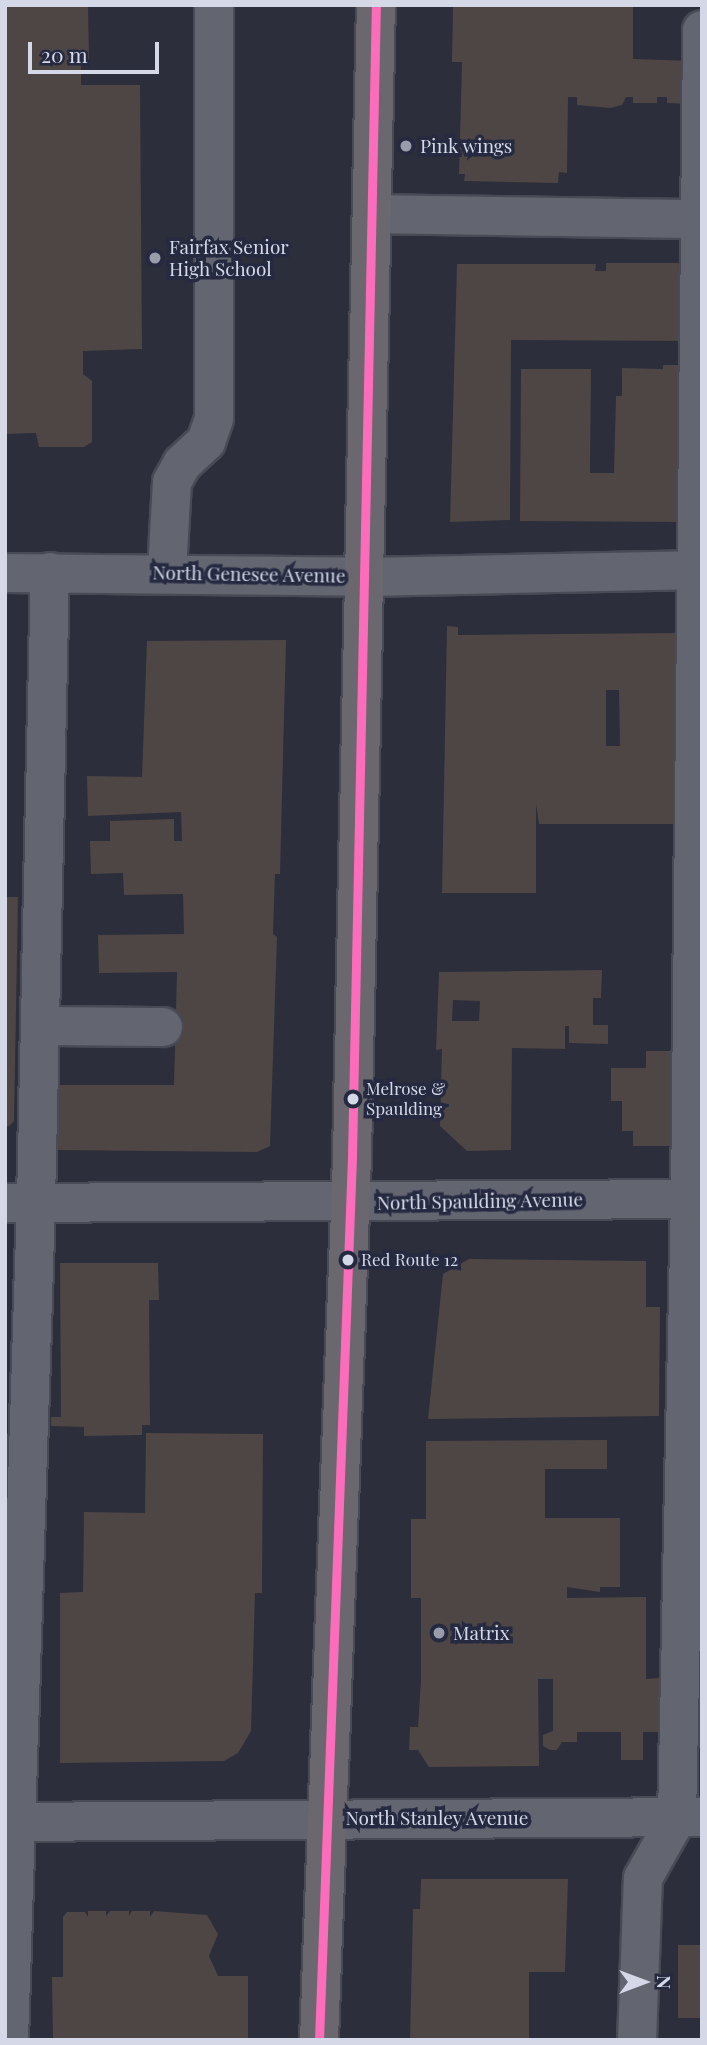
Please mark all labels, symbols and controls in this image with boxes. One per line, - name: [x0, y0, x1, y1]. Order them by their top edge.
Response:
- scale bar: [32, 28, 163, 72]
- text: 20 m: [41, 40, 88, 68]
- place label: Pink wings: [420, 135, 513, 157]
- marker: Pink wings: [398, 138, 414, 154]
- place label: Fairfax Senior High School: [169, 236, 289, 280]
- marker: Fairfax Senior High School: [147, 250, 163, 266]
- street label: North Genesee Avenue: [152, 561, 346, 587]
- place label: Melrose & Spaulding: [366, 1079, 445, 1119]
- marker: Melrose & Spaulding: [346, 1092, 360, 1106]
- street label: North Spaulding Avenue: [376, 1188, 584, 1214]
- place label: Red Route 12: [361, 1250, 458, 1270]
- marker: Red Route 12: [341, 1253, 355, 1267]
- place label: Matrix: [453, 1622, 510, 1644]
- marker: Matrix: [431, 1625, 447, 1641]
- street label: North Stanley Avenue: [345, 1807, 529, 1829]
- north arrow: [609, 1947, 679, 2017]
- text: N: [652, 1975, 678, 1989]

